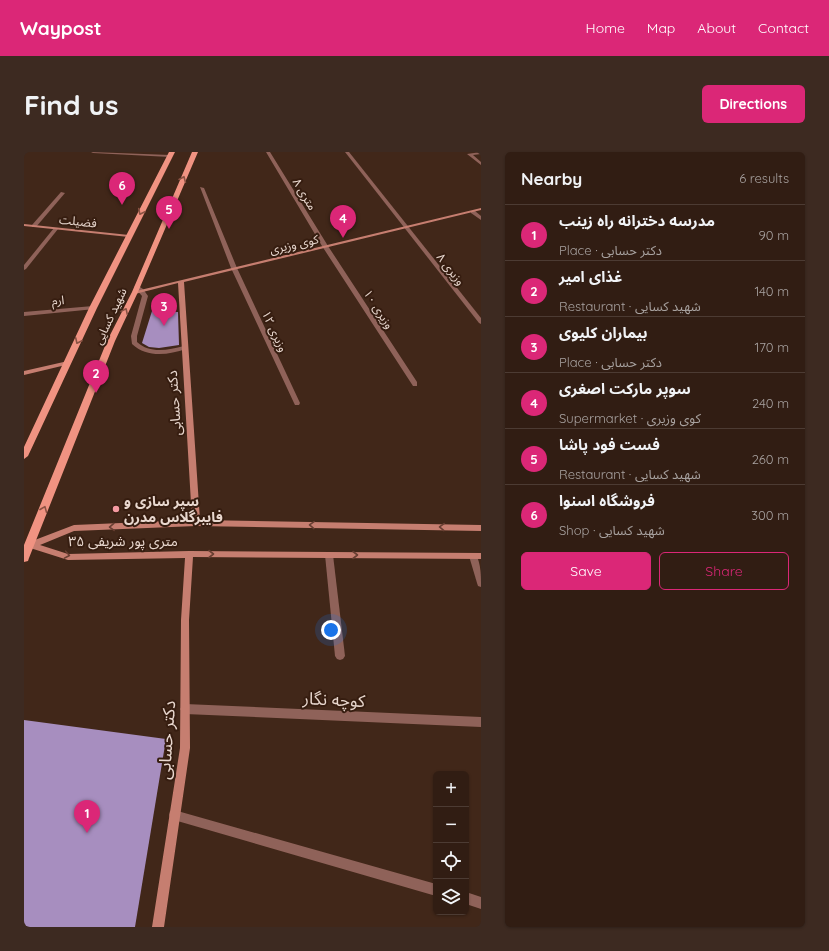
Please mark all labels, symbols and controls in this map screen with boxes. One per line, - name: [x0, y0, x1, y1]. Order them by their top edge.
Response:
- text: Waypost: [20, 16, 102, 40]
- text: Home: [586, 19, 625, 37]
- text: Map: [647, 19, 675, 37]
- text: About: [697, 19, 736, 37]
- text: Contact: [758, 19, 809, 37]
- button: Directions: [702, 85, 805, 123]
- text: Find us: [24, 87, 118, 122]
- text: Nearby: [521, 168, 582, 189]
- text: 6 results: [739, 170, 789, 186]
- pin: 6: [109, 172, 135, 205]
- street label: متری ۸: [290, 175, 320, 213]
- one-way arrow: [178, 176, 186, 184]
- pin: 5: [156, 196, 182, 229]
- pin: 4: [330, 205, 356, 238]
- one-way arrow: [139, 207, 146, 215]
- text: مدرسه دخترانه راه زینب: [559, 211, 715, 230]
- street label: فضیلت: [58, 212, 98, 231]
- text: 1: [531, 227, 537, 243]
- text: 90 m: [759, 227, 789, 243]
- street label: کوی وزیری: [268, 231, 321, 257]
- text: Place · دکتر حسابی: [559, 242, 662, 258]
- street label: وزیری ۸: [434, 250, 468, 288]
- text: غذای امیر: [559, 267, 622, 286]
- text: 2: [530, 283, 538, 299]
- text: 140 m: [754, 283, 789, 299]
- street label: شهید کسایی: [90, 285, 130, 347]
- street label: وزیری ۱۰: [361, 287, 397, 332]
- street label: ارم: [51, 292, 65, 310]
- pin: 3: [151, 293, 177, 326]
- text: Restaurant · شهید کسایی: [559, 298, 701, 314]
- one-way arrow: [120, 308, 128, 315]
- street label: وزيری ۱۲: [259, 308, 291, 354]
- text: بیماران کلیوی: [559, 323, 647, 342]
- one-way arrow: [75, 337, 83, 344]
- text: 3: [531, 339, 537, 355]
- text: 170 m: [754, 339, 789, 355]
- text: Place · دکتر حسابی: [559, 354, 662, 370]
- pin: 2: [83, 360, 109, 393]
- street label: دکتر حسابی: [163, 369, 185, 436]
- text: سوپر مارکت اصغری: [559, 379, 691, 398]
- text: 4: [530, 395, 538, 411]
- text: 240 m: [752, 395, 789, 411]
- text: Supermarket · کوی وزیری: [559, 410, 701, 426]
- text: فست فود پاشا: [559, 435, 660, 454]
- text: 5: [530, 451, 538, 467]
- text: 260 m: [752, 451, 789, 467]
- text: Restaurant · شهید کسایی: [559, 466, 701, 482]
- text: فروشگاه اسنوا: [559, 491, 655, 510]
- place label: سپر سازی و فایبرگلاس مدرن: [124, 492, 223, 526]
- marker: سپر سازی و فایبرگلاس مدرن: [111, 504, 121, 514]
- one-way arrow: [39, 505, 47, 512]
- text: 6: [530, 507, 538, 523]
- text: 300 m: [751, 507, 789, 523]
- one-way arrow: [309, 521, 315, 529]
- one-way arrow: [109, 522, 115, 531]
- text: Shop · شهید کسایی: [559, 522, 665, 538]
- one-way arrow: [439, 523, 445, 531]
- street label: ۳۵ متری پور شریفی: [68, 532, 178, 551]
- one-way arrow: [208, 550, 214, 558]
- one-way arrow: [64, 551, 70, 559]
- one-way arrow: [352, 551, 358, 559]
- button: Save: [521, 552, 651, 590]
- button: Share: [659, 552, 789, 590]
- your location: [321, 620, 341, 640]
- street label: کوچه نگار: [301, 687, 367, 712]
- street label: دکتر حسابی: [153, 700, 180, 780]
- map controls: [433, 771, 469, 915]
- button: +: [433, 771, 469, 807]
- pin: 1: [74, 800, 100, 833]
- button: −: [433, 807, 469, 843]
- button: locate: [433, 843, 469, 879]
- button: layers: [433, 879, 469, 915]

